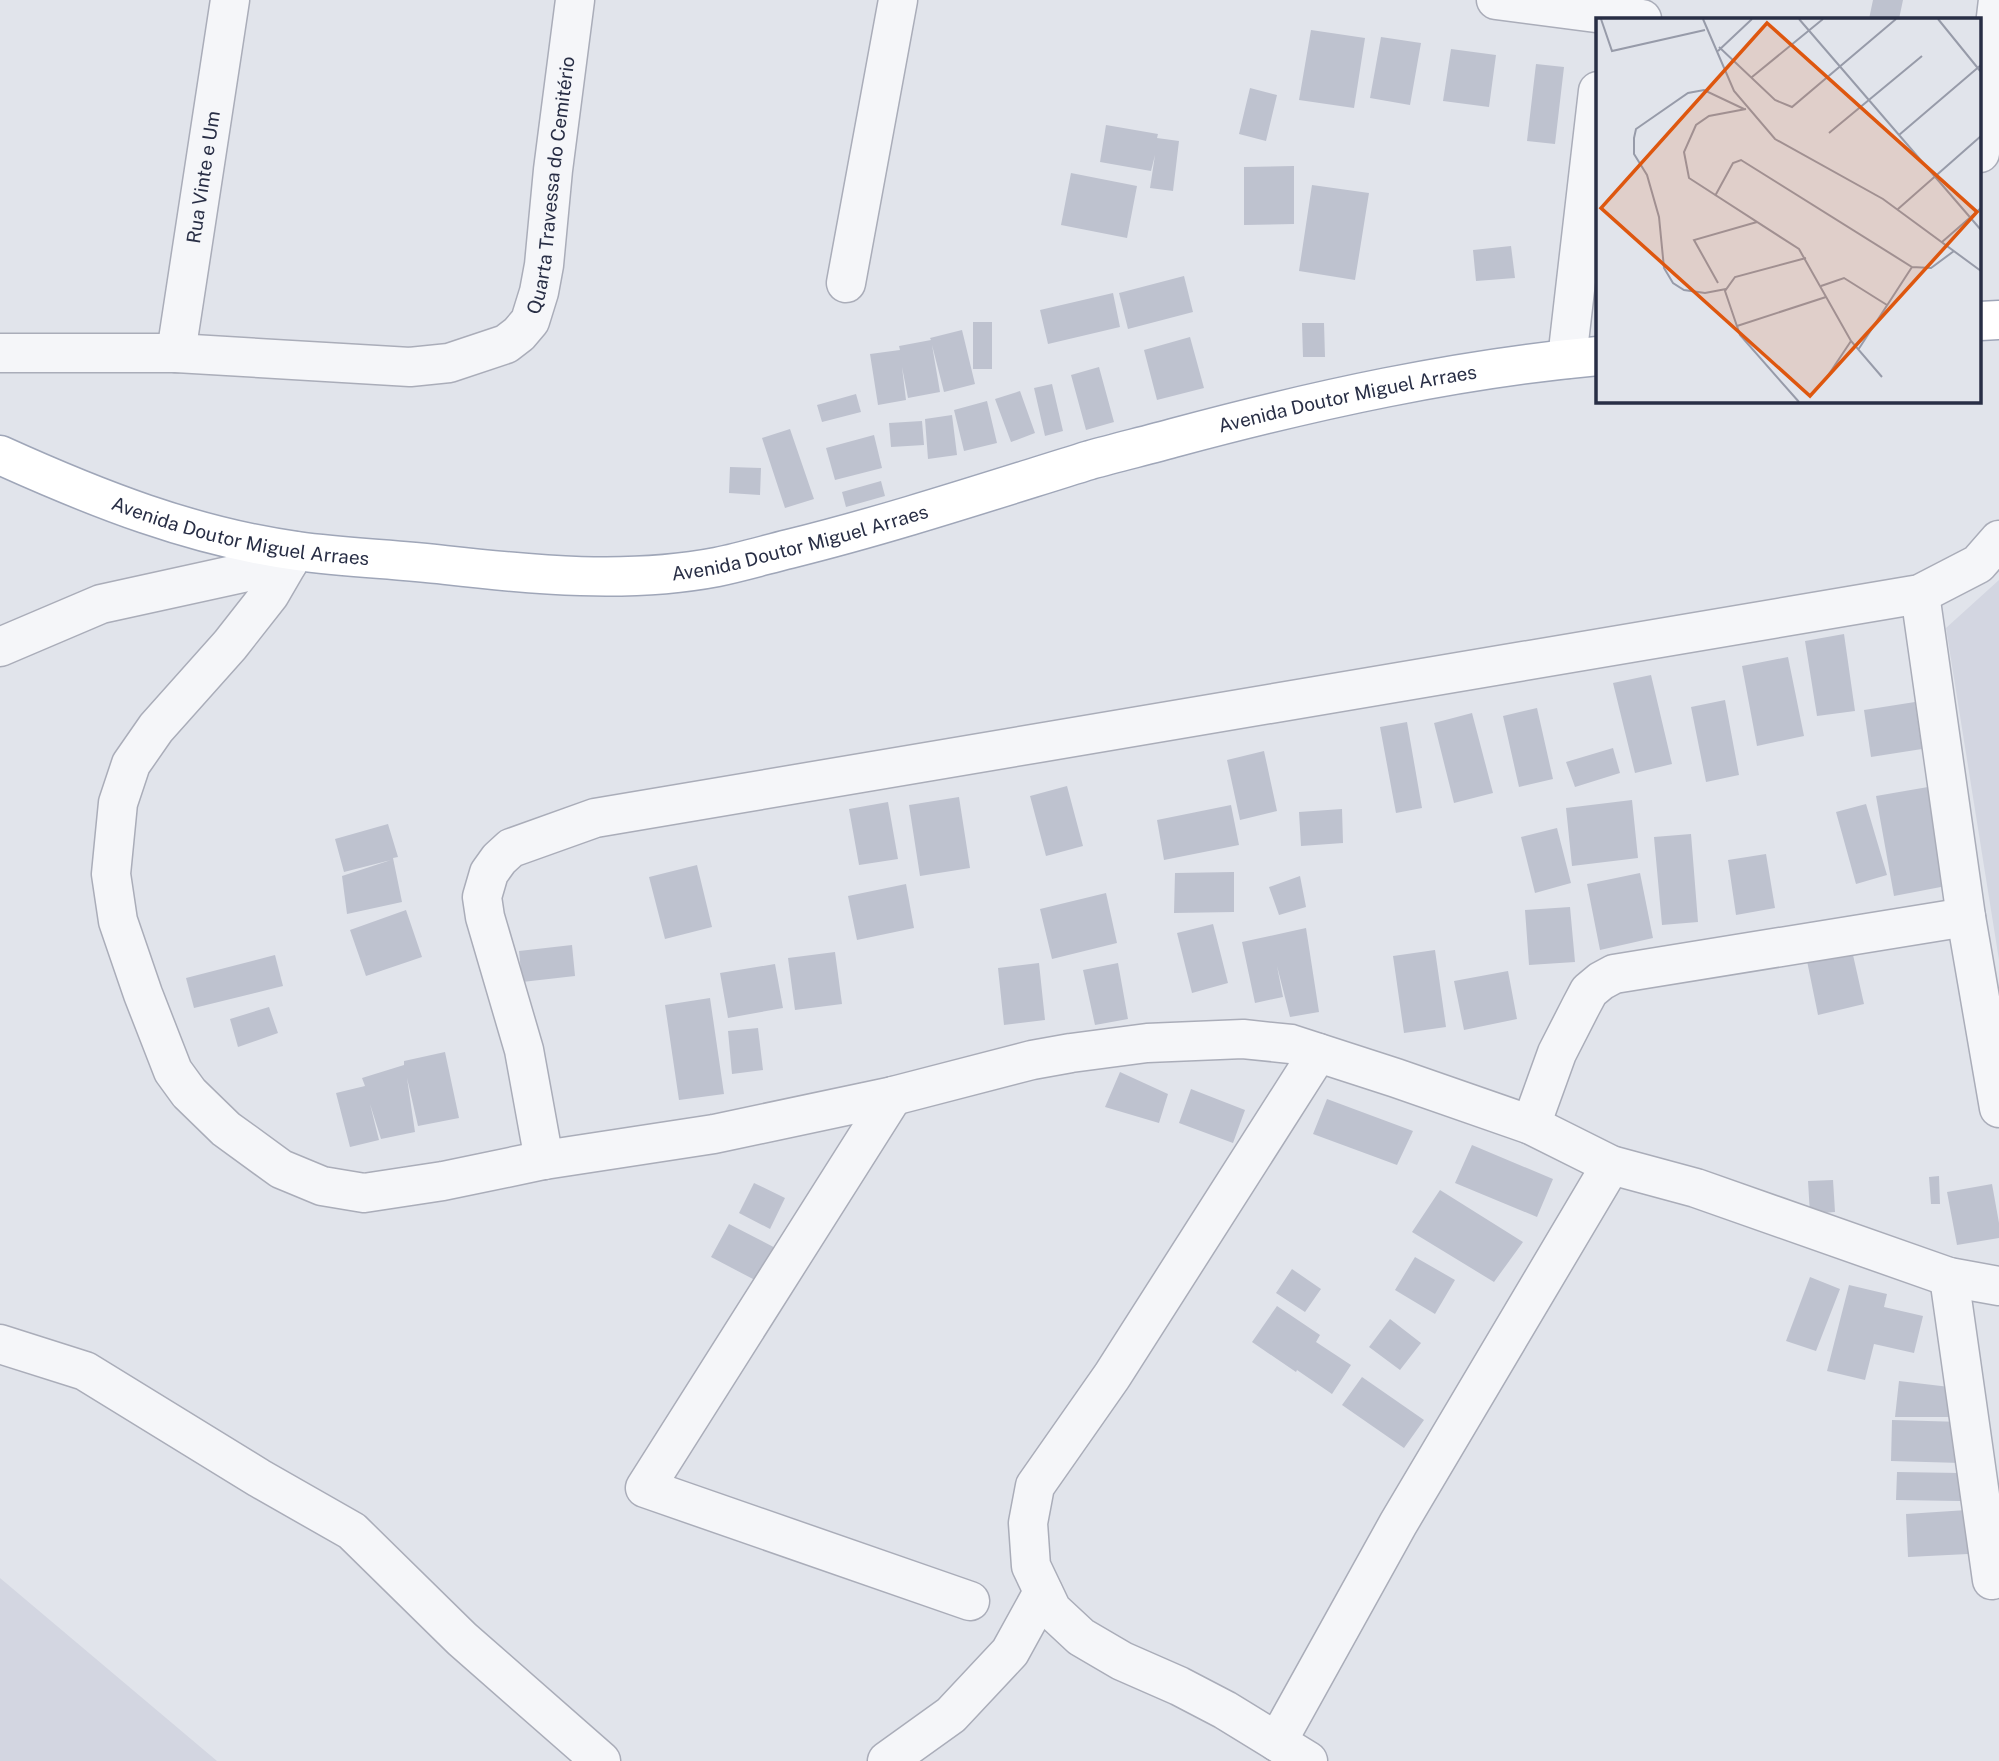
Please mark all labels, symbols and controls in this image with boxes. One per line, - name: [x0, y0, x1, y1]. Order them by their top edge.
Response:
- inset map: [1596, 18, 1982, 402]
- street label: Quarta Travessa do Cemitério: [522, 55, 579, 317]
- street label: Rua Vinte e Um: [182, 109, 224, 245]
- street label: Avenida Doutor Miguel Arraes: [1216, 360, 1478, 437]
- street label: Avenida Doutor Miguel Arraes: [109, 492, 370, 569]
- street label: Avenida Doutor Miguel Arraes: [670, 500, 931, 584]

